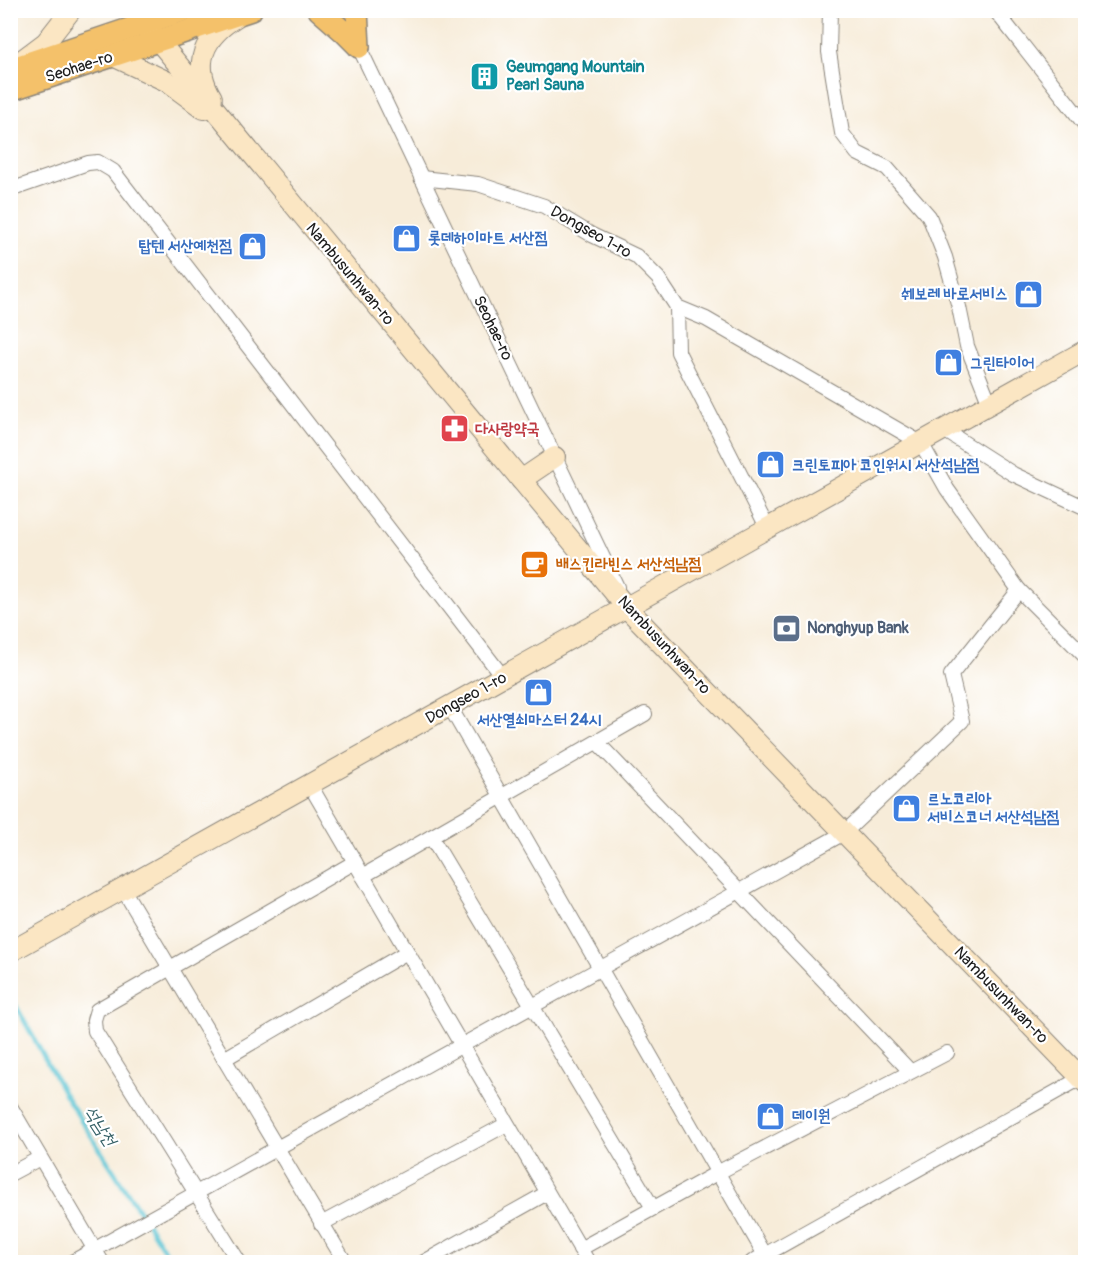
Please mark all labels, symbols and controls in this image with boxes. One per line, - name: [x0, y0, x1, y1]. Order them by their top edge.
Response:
- street label: Seohae-ro: [43, 47, 115, 87]
- place label: Geumgang Mountain Pearl Sauna: [506, 57, 645, 95]
- building icon: Geumgang Mountain Pearl Sauna: [469, 60, 501, 92]
- street label: Dongseo 1-ro: [547, 202, 635, 263]
- street label: Nambusunhwan-ro: [301, 219, 399, 330]
- shop icon: 롯데하이마트 서산점: [391, 222, 423, 254]
- place label: 롯데하이마트 서산점: [428, 228, 547, 248]
- shop icon: 탑텐 서산예천점: [237, 230, 269, 262]
- place label: 탑텐 서산예천점: [138, 236, 232, 256]
- shop icon: 쉐보레 바로서비스: [1013, 278, 1045, 310]
- place label: 쉐보레 바로서비스: [901, 284, 1008, 304]
- street label: Seohae-ro: [469, 292, 517, 364]
- shop icon: 그린타이어: [933, 347, 965, 379]
- place label: 그린타이어: [970, 353, 1035, 373]
- pharmacy icon: 다사랑약국: [438, 413, 470, 445]
- place label: 다사랑약국: [475, 419, 540, 439]
- shop icon: 크린토피아 코인워시 서산석남점: [755, 449, 787, 481]
- place label: 크린토피아 코인워시 서산석남점: [792, 455, 979, 475]
- cafe icon: 배스킨라빈스 서산석남점: [519, 548, 551, 580]
- place label: 배스킨라빈스 서산석남점: [556, 554, 701, 574]
- street label: Nambusunhwan-ro: [613, 592, 715, 699]
- bank icon: Nonghyup Bank: [770, 612, 802, 644]
- place label: Nonghyup Bank: [807, 618, 909, 638]
- street label: Dongseo 1-ro: [422, 667, 510, 728]
- shop icon: 서산열쇠마스터 24시: [523, 676, 555, 708]
- place label: 서산열쇠마스터 24시: [477, 710, 601, 730]
- place label: 르노코리아 서비스코너 서산석남점: [927, 789, 1059, 827]
- shop icon: 르노코리아 서비스코너 서산석남점: [890, 792, 922, 824]
- street label: Nambusunhwan-ro: [950, 942, 1053, 1048]
- shop icon: 데이원: [755, 1100, 787, 1132]
- water label: 석남천: [79, 1102, 122, 1152]
- place label: 데이원: [792, 1106, 831, 1126]

